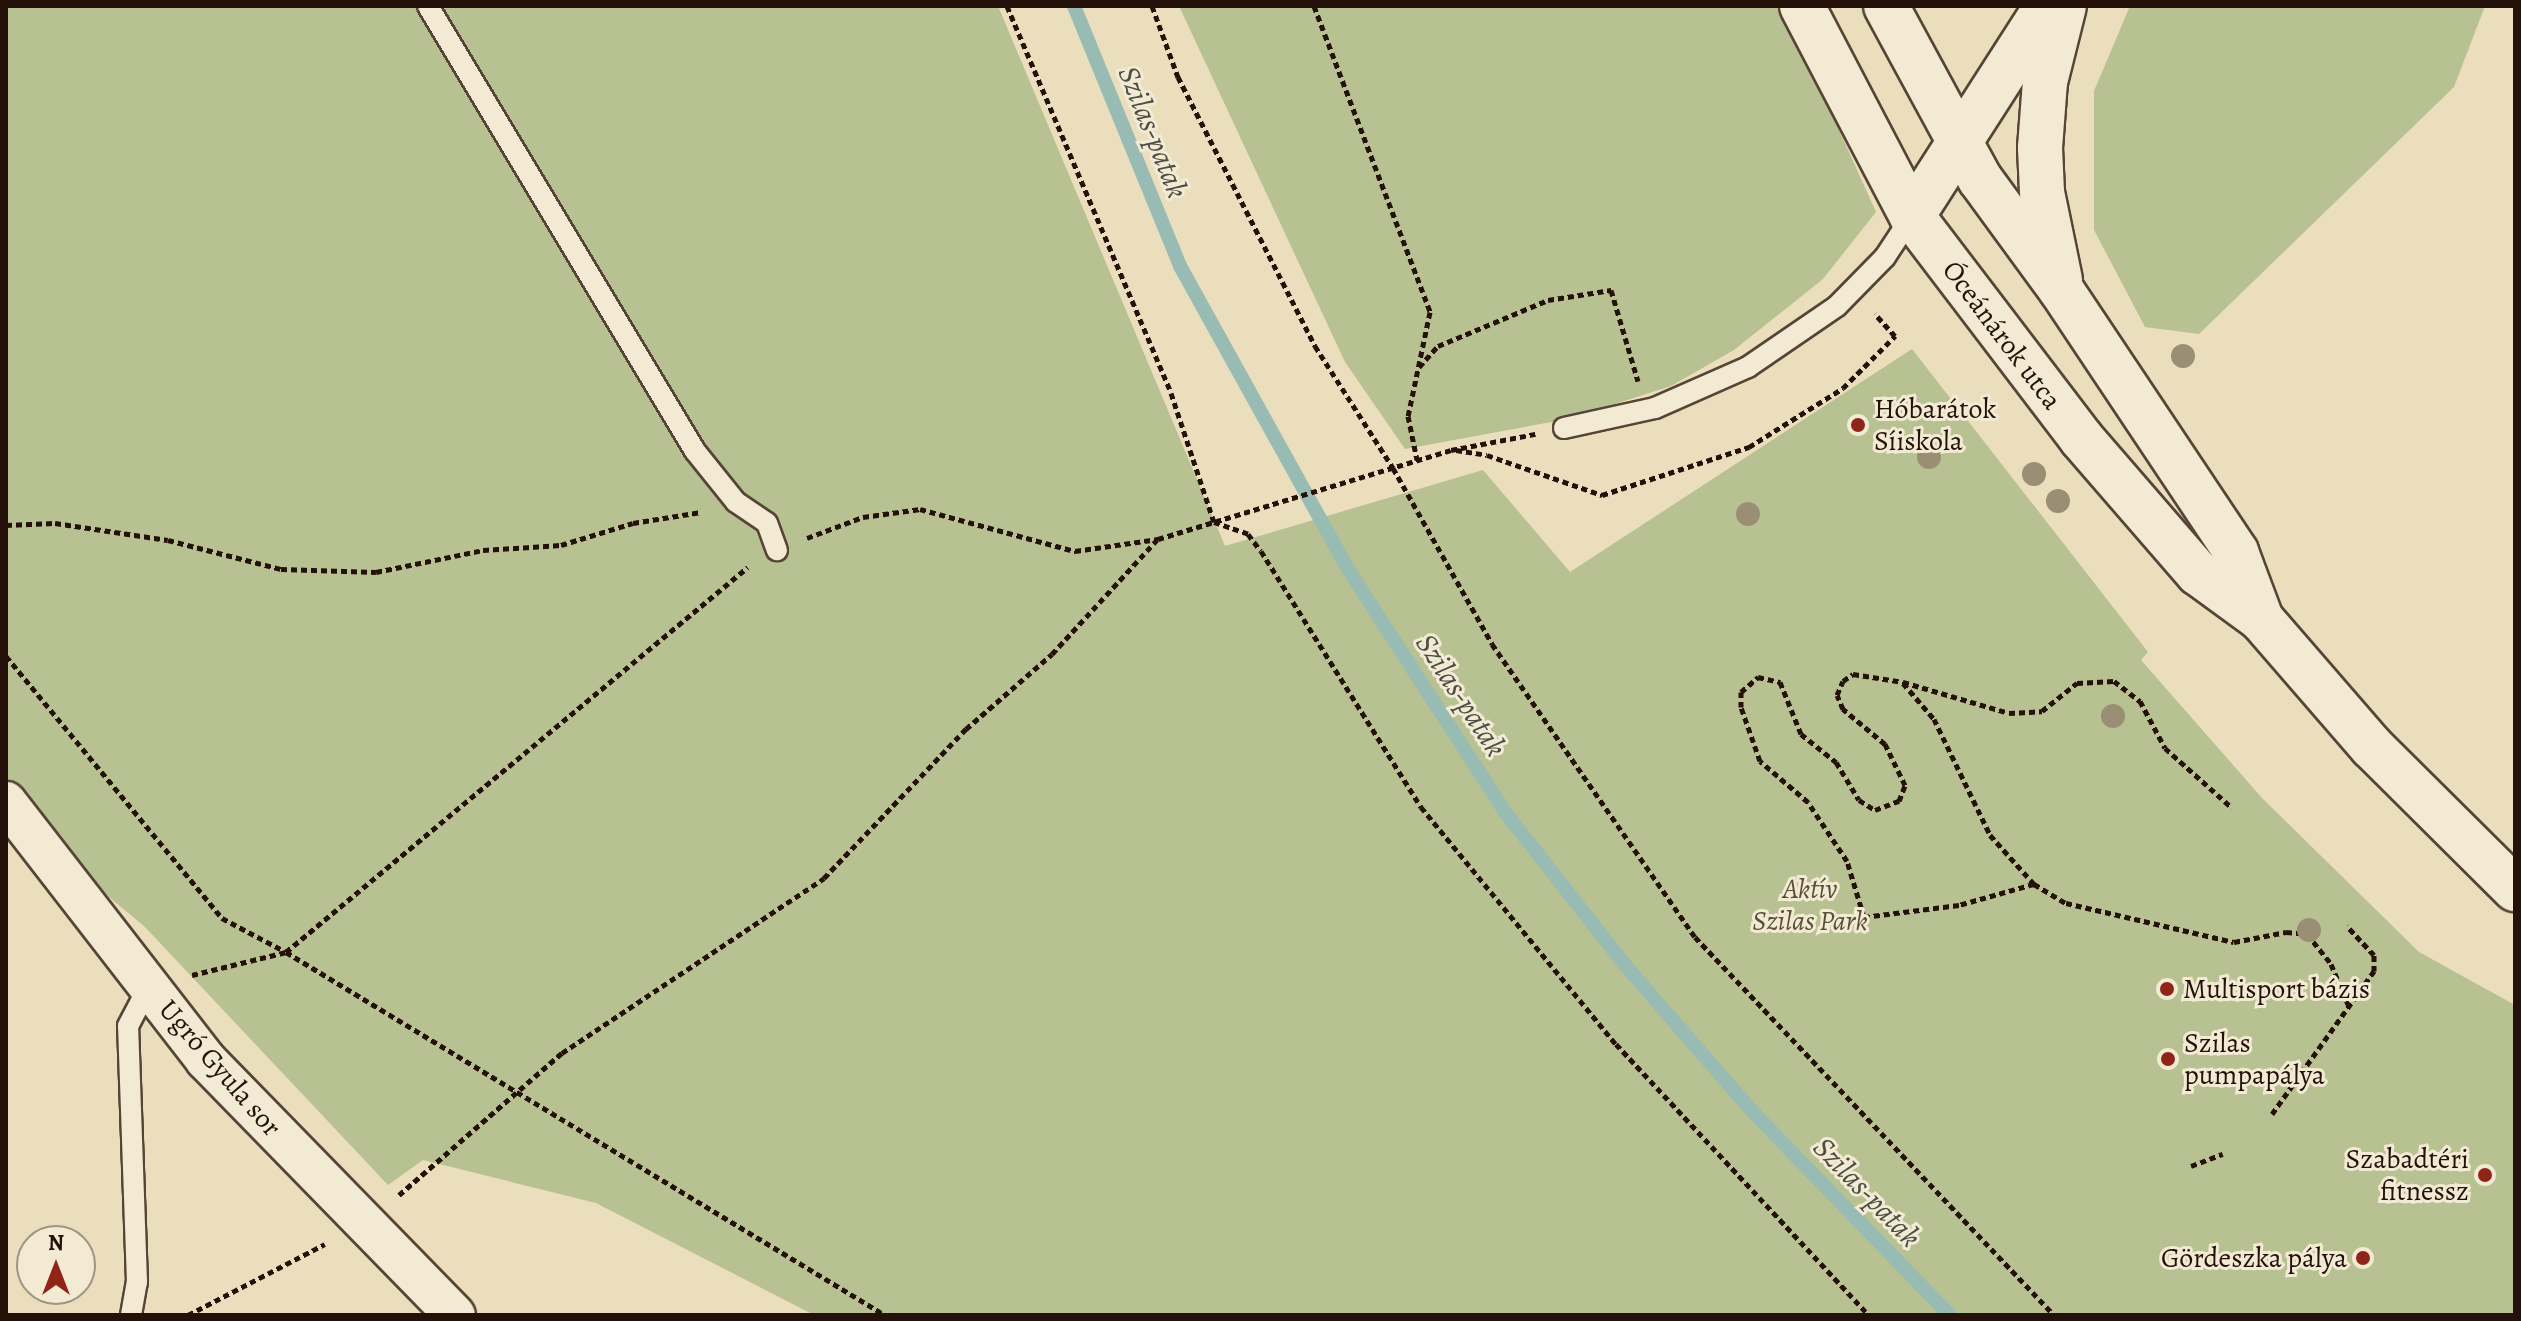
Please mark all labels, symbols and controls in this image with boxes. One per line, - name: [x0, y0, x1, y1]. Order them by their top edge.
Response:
- water label: Szilas-patak: [1110, 61, 1196, 203]
- street label: Óceánárok utca: [1935, 254, 2069, 416]
- place label: Hóbarátok Síiskola: [1874, 392, 1996, 458]
- marker: Hóbarátok Síiskola: [1849, 416, 1867, 434]
- water label: Szilas-patak: [1408, 627, 1514, 763]
- park label: Aktív Szilas Park: [1752, 872, 1868, 938]
- place label: Multisport bázis: [2183, 972, 2370, 1006]
- marker: Multisport bázis: [2158, 980, 2176, 998]
- street label: Ugró Gyula sor: [152, 993, 288, 1143]
- place label: Szilas pumpapálya: [2184, 1026, 2325, 1092]
- marker: Szilas pumpapálya: [2159, 1050, 2177, 1068]
- water label: Szilas-patak: [1806, 1129, 1928, 1255]
- place label: Szabadtéri fitnessz: [2346, 1142, 2469, 1208]
- marker: Szabadtéri fitnessz: [2476, 1166, 2494, 1184]
- north arrow: [16, 1225, 96, 1305]
- text: N: [48, 1228, 64, 1258]
- place label: Gördeszka pálya: [2161, 1241, 2347, 1275]
- marker: Gördeszka pálya: [2354, 1249, 2372, 1267]

